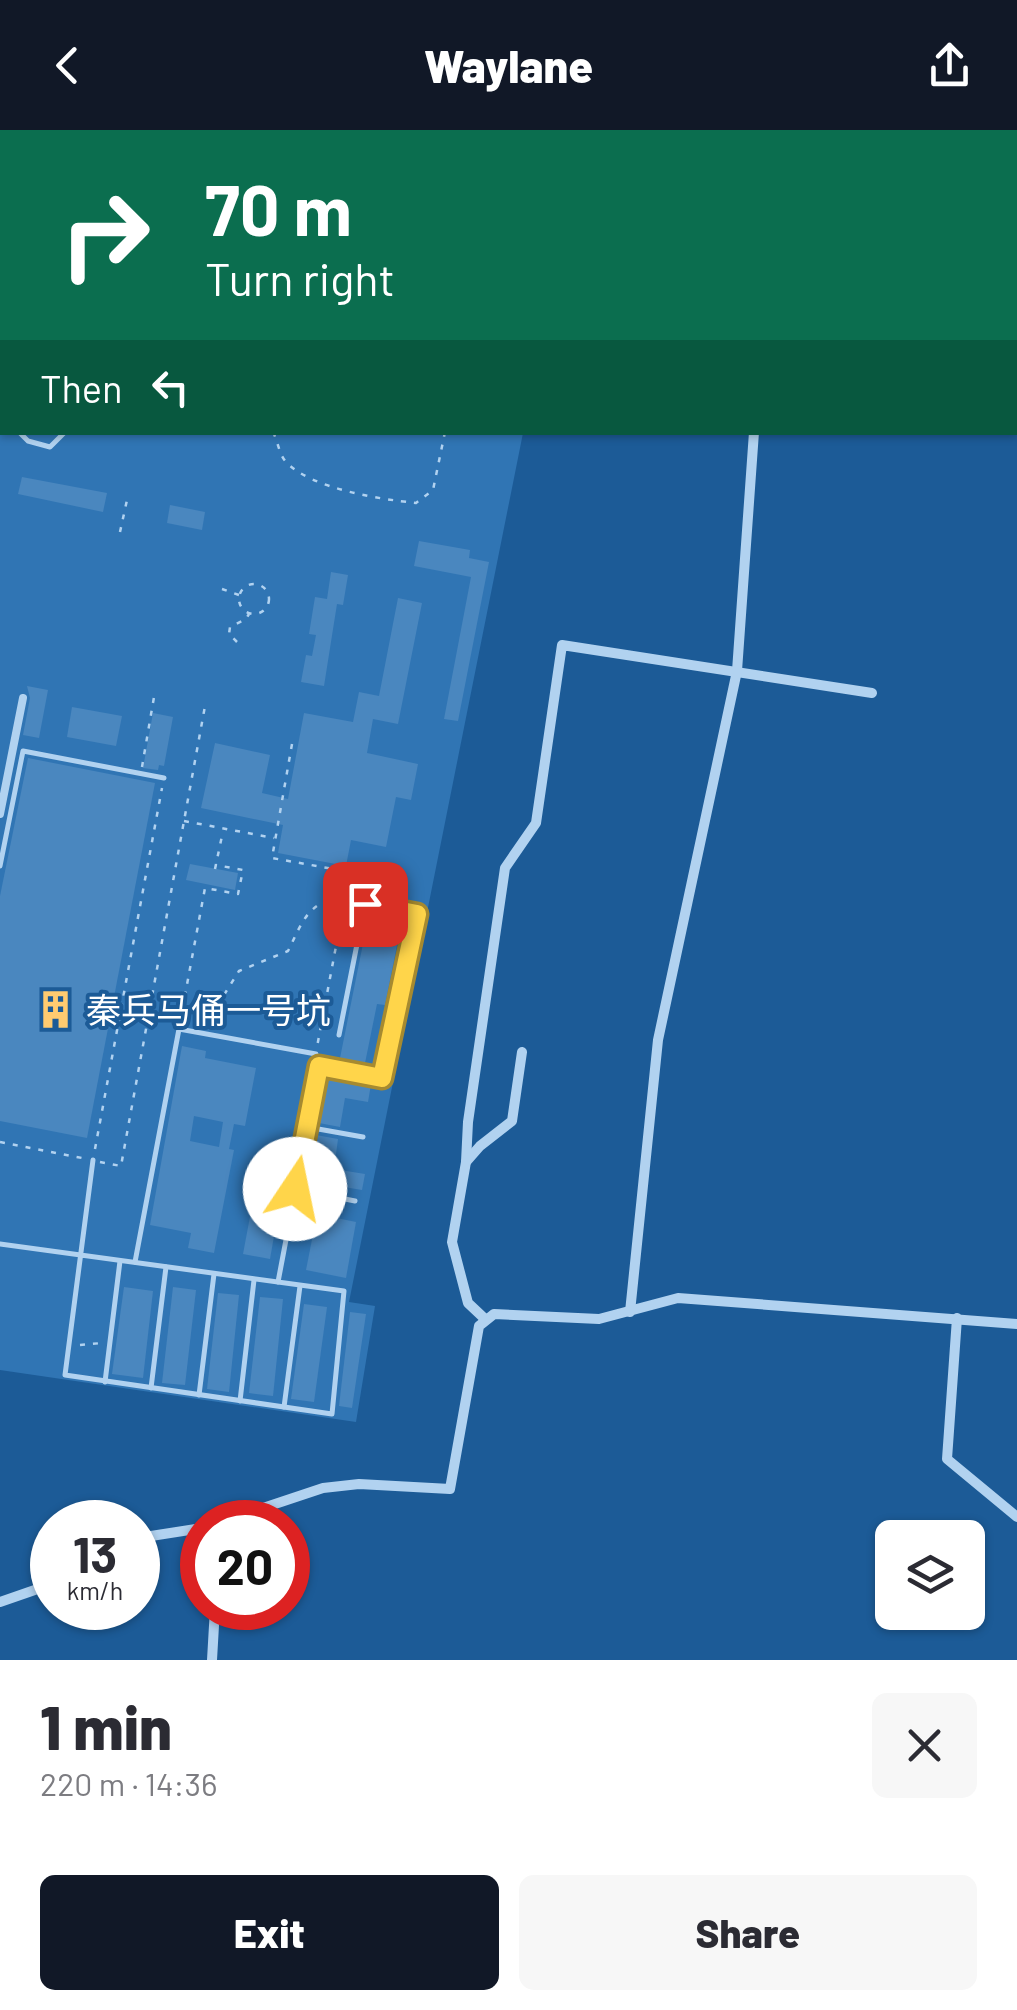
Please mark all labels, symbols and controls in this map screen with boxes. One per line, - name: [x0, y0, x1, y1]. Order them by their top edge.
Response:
- icon: back: [40, 38, 95, 93]
- text: Waylane: [424, 38, 593, 92]
- icon: share: [922, 38, 977, 93]
- text: 70 m: [205, 166, 352, 250]
- icon: right: [40, 170, 170, 300]
- text: Turn right: [205, 251, 395, 305]
- icon: left: [143, 360, 198, 415]
- text: Then: [40, 365, 123, 411]
- pin: [323, 862, 408, 947]
- icon: arrive: [338, 877, 393, 932]
- building icon: 秦兵马俑一号坑: [35, 988, 77, 1030]
- place label: 秦兵马俑一号坑: [86, 988, 331, 1030]
- position arrow: [243, 1137, 347, 1241]
- speed limit sign: 20: [180, 1500, 310, 1630]
- map controls: [875, 1520, 985, 1630]
- button: layers: [875, 1520, 985, 1630]
- text: 13: [73, 1523, 117, 1583]
- text: km/h: [67, 1575, 123, 1605]
- text: 1 min: [40, 1690, 172, 1762]
- button: close: [872, 1693, 977, 1798]
- text: 220 m · 14:36: [40, 1764, 217, 1802]
- button: Exit: [40, 1875, 499, 1990]
- button: Share: [519, 1875, 977, 1990]

